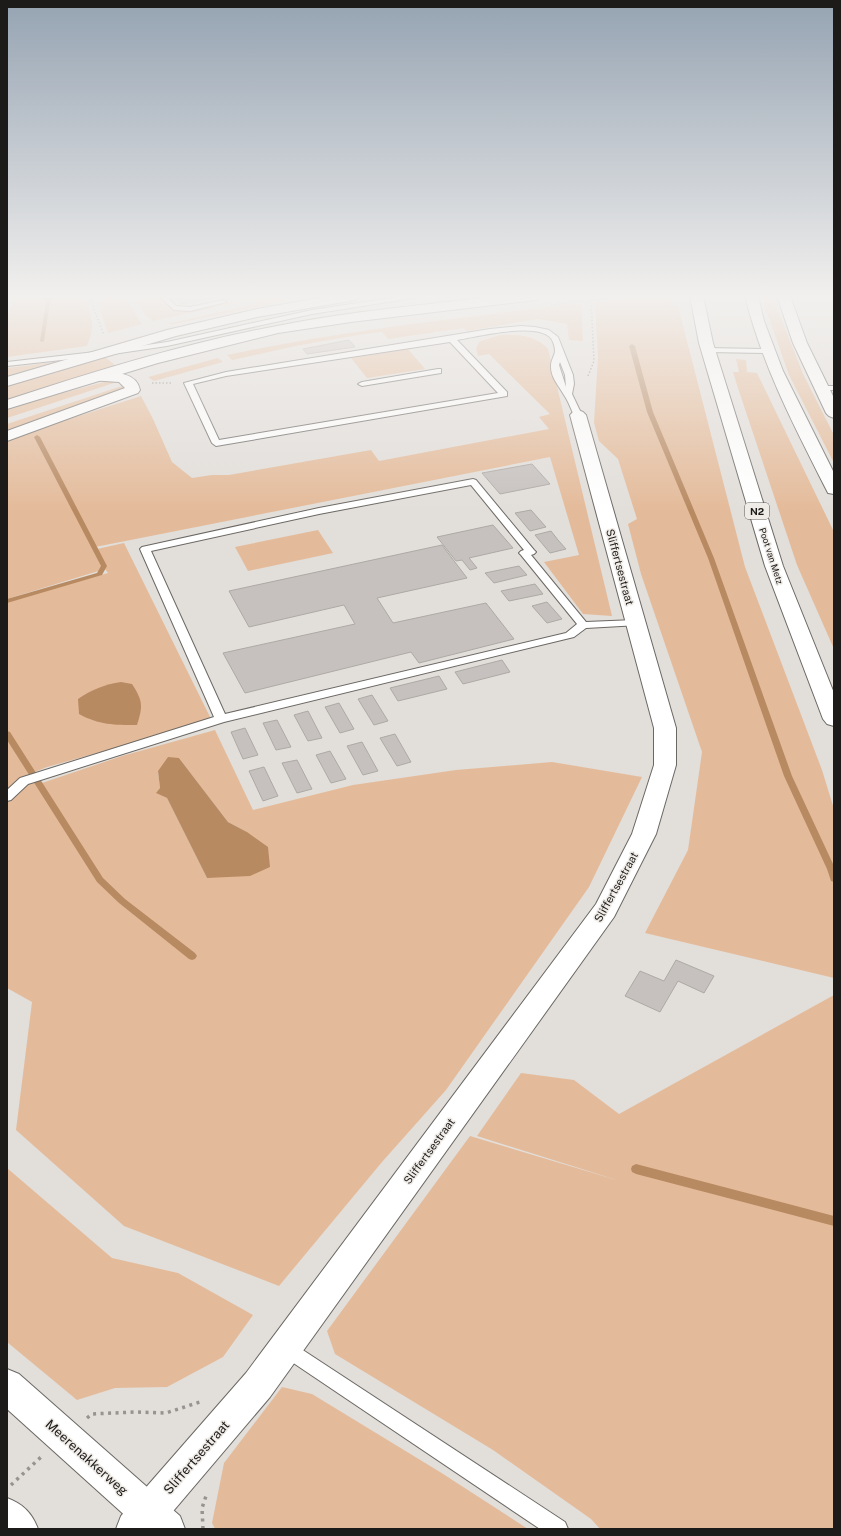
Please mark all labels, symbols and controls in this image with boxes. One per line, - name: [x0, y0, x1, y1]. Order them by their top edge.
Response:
- road number: N2: [745, 503, 769, 519]
- street label: Poot van Metz: [757, 526, 786, 585]
- street label: Sliffertsestraat: [604, 528, 636, 606]
- street label: Sliffertsestraat: [592, 850, 640, 924]
- street label: Sliffertsestraat: [401, 1116, 457, 1186]
- street label: Meerenakkerweg: [42, 1417, 131, 1498]
- street label: Sliffertsestraat: [160, 1418, 232, 1497]

